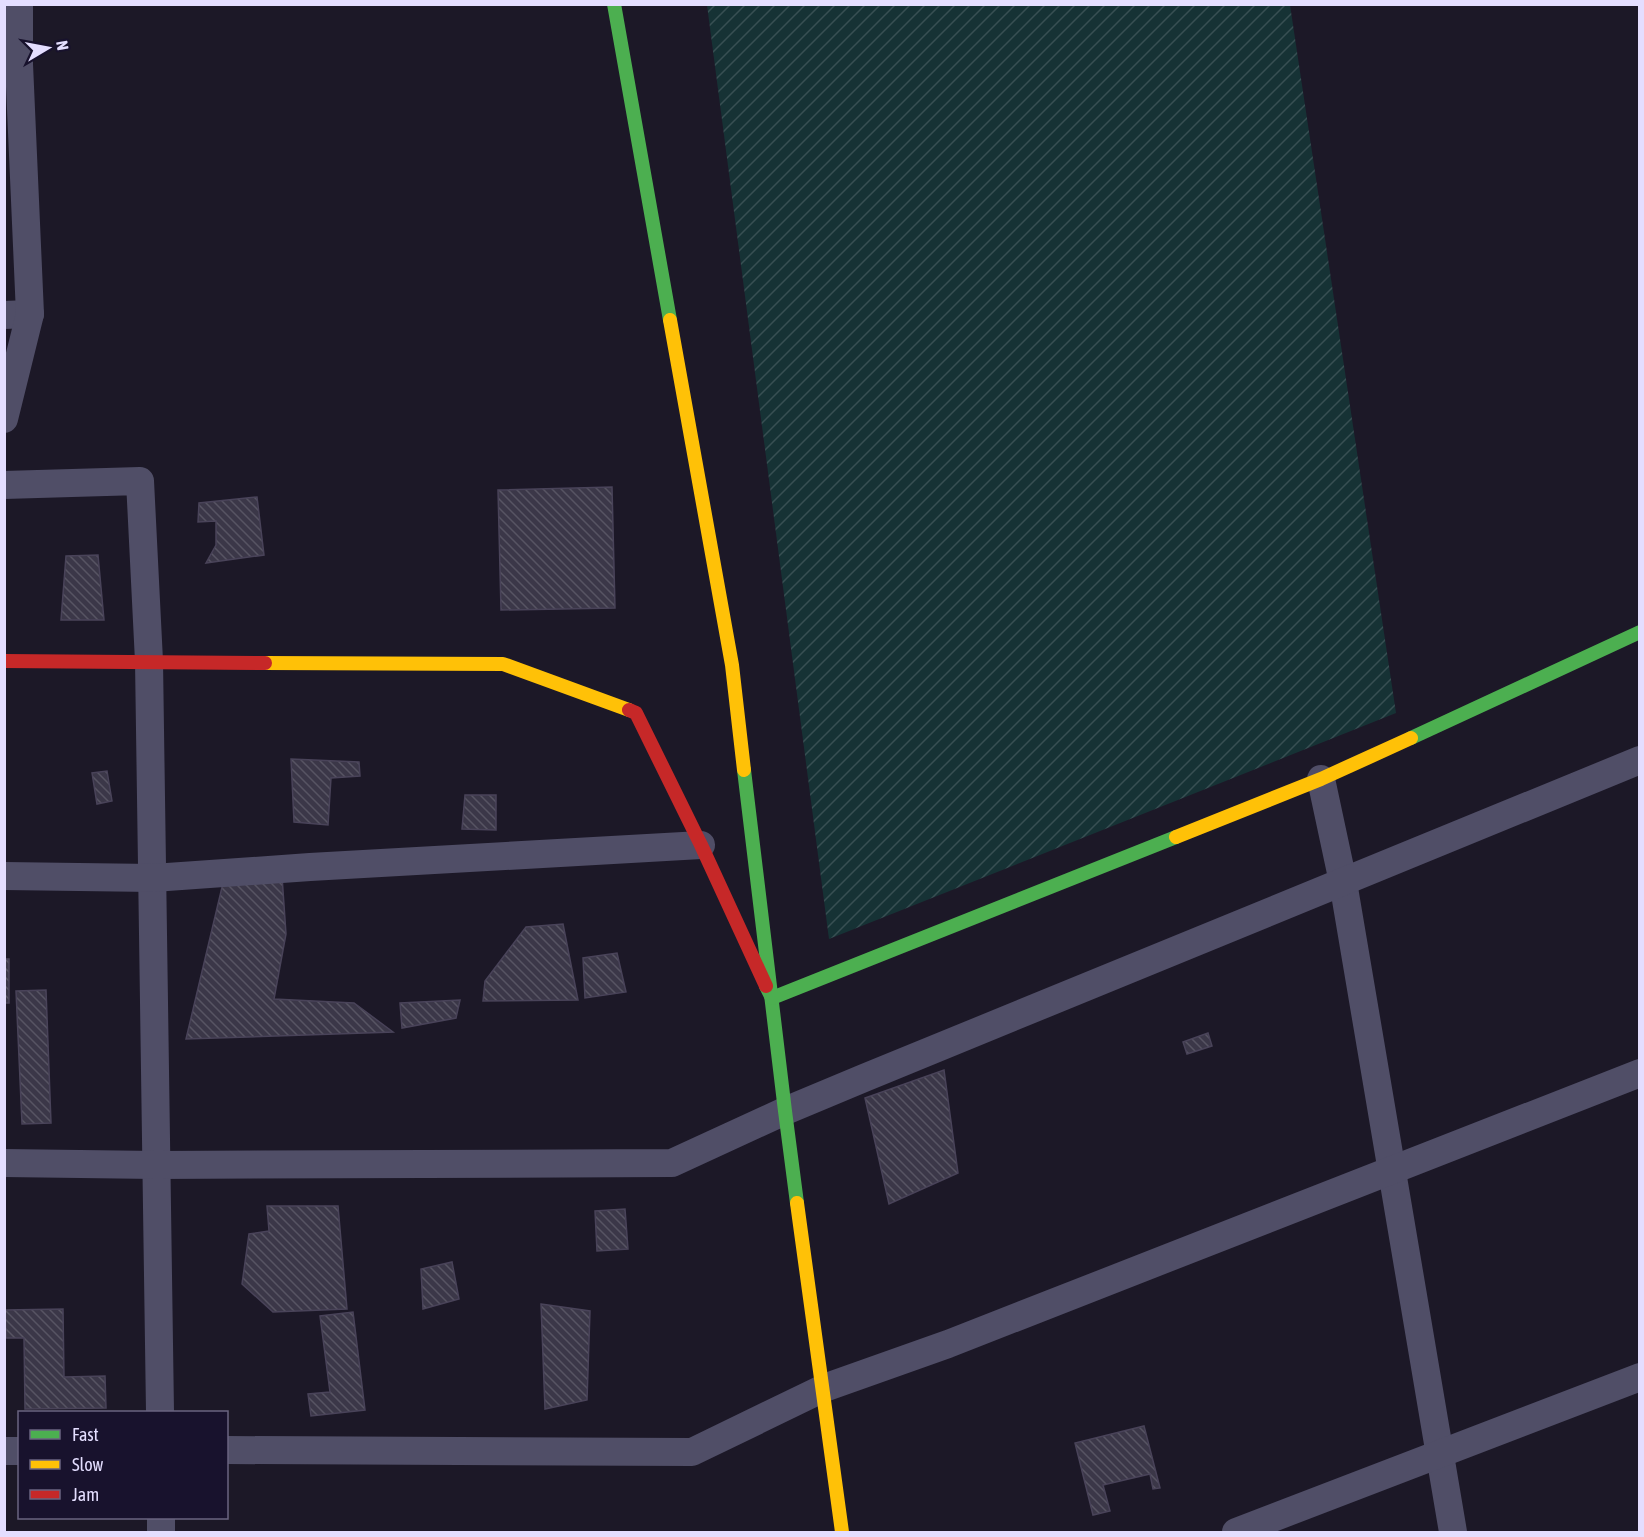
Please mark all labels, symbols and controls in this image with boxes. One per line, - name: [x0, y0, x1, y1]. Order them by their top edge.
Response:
- north arrow: [18, 18, 78, 78]
- text: N: [53, 39, 72, 52]
- legend: [18, 1411, 228, 1519]
- text: Fast: [72, 1424, 99, 1445]
- text: Slow: [72, 1454, 103, 1475]
- text: Jam: [72, 1484, 99, 1505]

